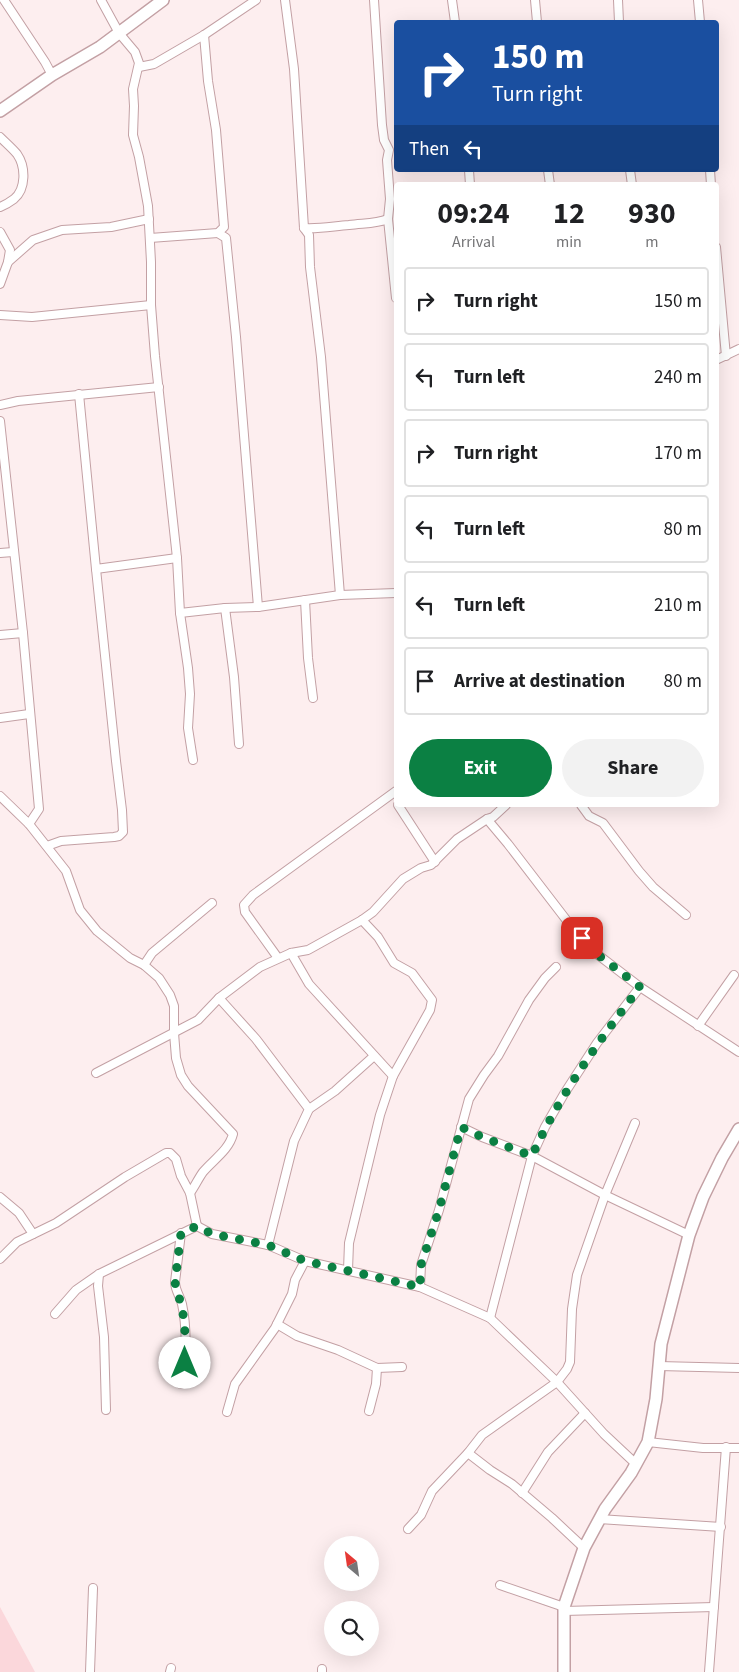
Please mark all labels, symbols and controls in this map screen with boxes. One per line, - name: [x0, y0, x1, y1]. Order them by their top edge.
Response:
- text: 150 m: [492, 32, 584, 82]
- icon: right: [409, 40, 474, 105]
- text: Turn right: [492, 78, 582, 110]
- icon: left: [459, 135, 487, 163]
- text: Then: [409, 136, 449, 163]
- text: 09:24: [437, 192, 510, 235]
- text: 12: [553, 192, 585, 235]
- text: 930: [628, 192, 676, 235]
- text: Arrival: [452, 231, 495, 253]
- text: min: [556, 231, 582, 253]
- text: m: [645, 231, 658, 253]
- icon: right: [411, 287, 439, 315]
- text: Turn right: [454, 288, 538, 315]
- text: 150 m: [654, 288, 702, 315]
- icon: left: [411, 363, 439, 391]
- text: Turn left: [454, 364, 525, 391]
- text: 240 m: [654, 364, 702, 391]
- icon: right: [411, 439, 439, 467]
- text: Turn right: [454, 440, 538, 467]
- text: 170 m: [654, 440, 702, 467]
- icon: left: [411, 515, 439, 543]
- text: Turn left: [454, 516, 525, 543]
- text: 80 m: [664, 516, 702, 543]
- icon: left: [411, 591, 439, 619]
- text: Turn left: [454, 592, 525, 619]
- text: 210 m: [654, 592, 702, 619]
- icon: arrive: [411, 667, 439, 695]
- text: Arrive at destination: [454, 668, 625, 695]
- text: 80 m: [664, 668, 702, 695]
- button: Exit: [409, 739, 552, 797]
- button: Share: [562, 739, 704, 797]
- pin: [561, 917, 603, 959]
- icon: arrive: [568, 924, 596, 952]
- position arrow: [158, 1336, 210, 1388]
- north arrow: [324, 1536, 379, 1591]
- map controls: [324, 1536, 379, 1656]
- button: search: [324, 1601, 379, 1656]

